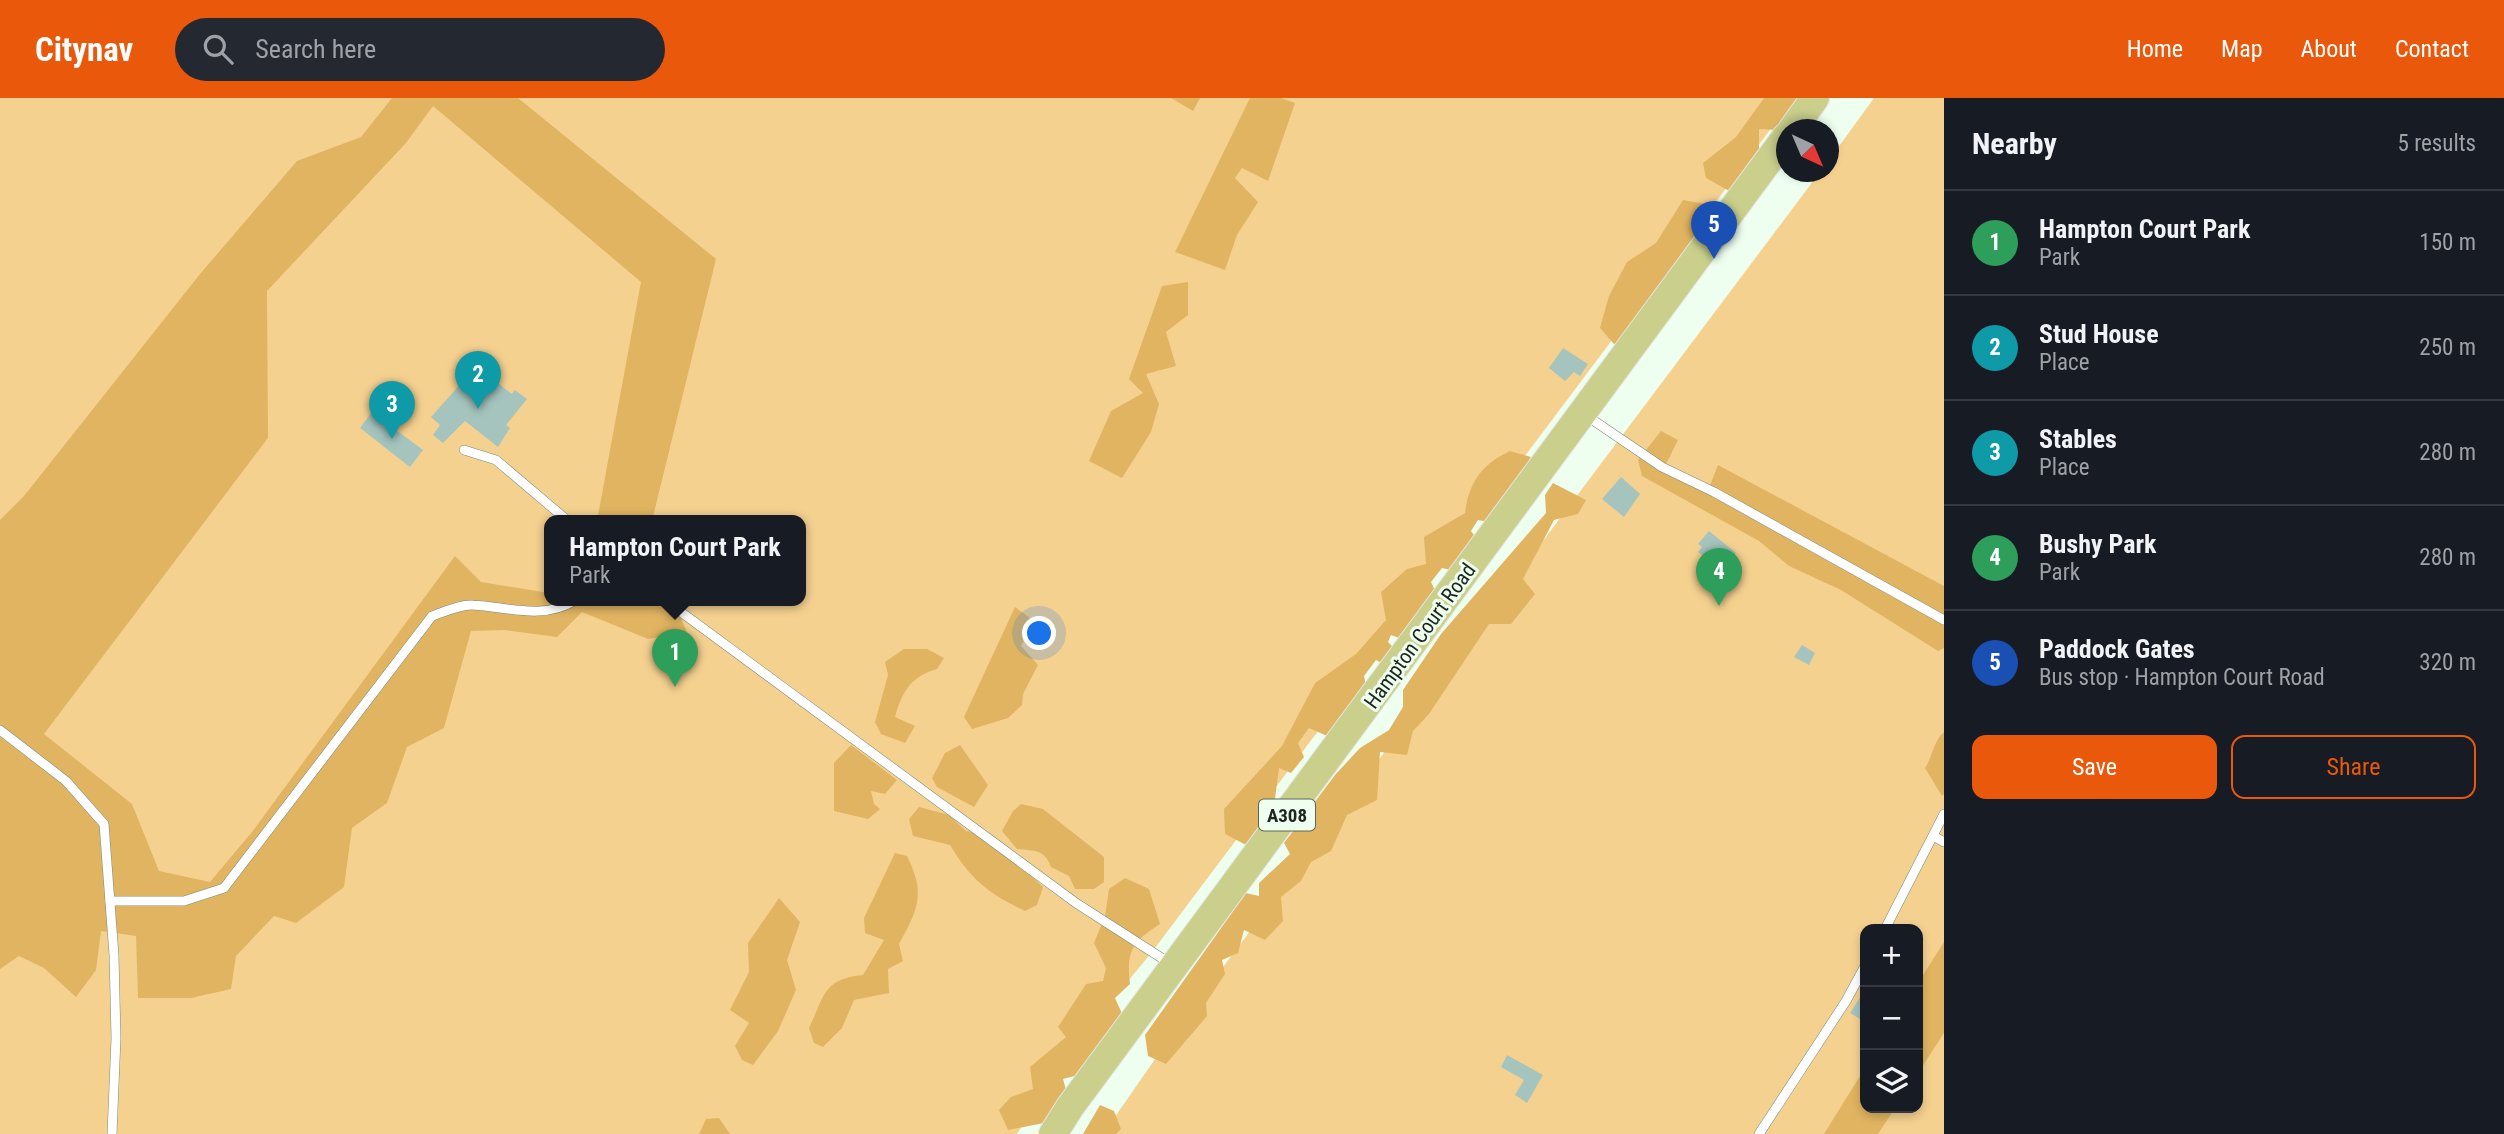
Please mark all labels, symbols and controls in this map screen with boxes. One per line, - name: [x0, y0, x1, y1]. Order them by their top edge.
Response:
- search box: [175, 18, 665, 81]
- text: Citynav: [35, 30, 133, 69]
- icon: search: [199, 30, 237, 68]
- text: Search here: [255, 34, 376, 64]
- text: Home: [2127, 35, 2183, 63]
- text: Map: [2221, 35, 2263, 63]
- text: About: [2301, 35, 2357, 63]
- text: Contact: [2395, 35, 2469, 63]
- north arrow: [1776, 119, 1839, 182]
- text: Nearby: [1972, 126, 2057, 161]
- text: 5 results: [2398, 130, 2476, 157]
- pin: 5: [1691, 201, 1737, 259]
- text: Hampton Court Park: [2039, 214, 2250, 244]
- text: 1: [1989, 229, 2001, 256]
- text: 150 m: [2419, 229, 2476, 256]
- text: Park: [2039, 244, 2080, 271]
- text: Stud House: [2039, 319, 2159, 349]
- text: 2: [1989, 334, 2001, 361]
- text: 250 m: [2419, 334, 2476, 361]
- text: Place: [2039, 349, 2089, 376]
- pin: 2: [455, 351, 501, 409]
- pin: 3: [369, 381, 415, 439]
- text: Stables: [2039, 424, 2117, 454]
- text: 3: [1989, 439, 2001, 466]
- text: 280 m: [2419, 439, 2476, 466]
- text: Place: [2039, 454, 2089, 481]
- popup: [544, 515, 806, 606]
- text: Bushy Park: [2039, 529, 2156, 559]
- text: Hampton Court Park: [569, 532, 781, 562]
- text: 4: [1989, 544, 2001, 571]
- text: 280 m: [2419, 544, 2476, 571]
- pin: 4: [1696, 548, 1742, 606]
- street label: Hampton Court Road: [1359, 559, 1481, 713]
- text: Park: [2039, 559, 2080, 586]
- text: Park: [569, 562, 610, 589]
- your location: [1022, 616, 1056, 650]
- pin: 1: [652, 629, 698, 687]
- text: Paddock Gates: [2039, 634, 2195, 664]
- text: 5: [1989, 649, 2001, 676]
- text: 320 m: [2419, 649, 2476, 676]
- text: Bus stop · Hampton Court Road: [2039, 664, 2325, 691]
- button: Save: [1972, 735, 2217, 799]
- button: Share: [2231, 735, 2476, 799]
- road number: A308: [1259, 800, 1315, 830]
- map controls: [1860, 924, 1923, 1113]
- button: +: [1860, 924, 1923, 987]
- button: −: [1860, 987, 1923, 1050]
- button: layers: [1860, 1050, 1923, 1113]

